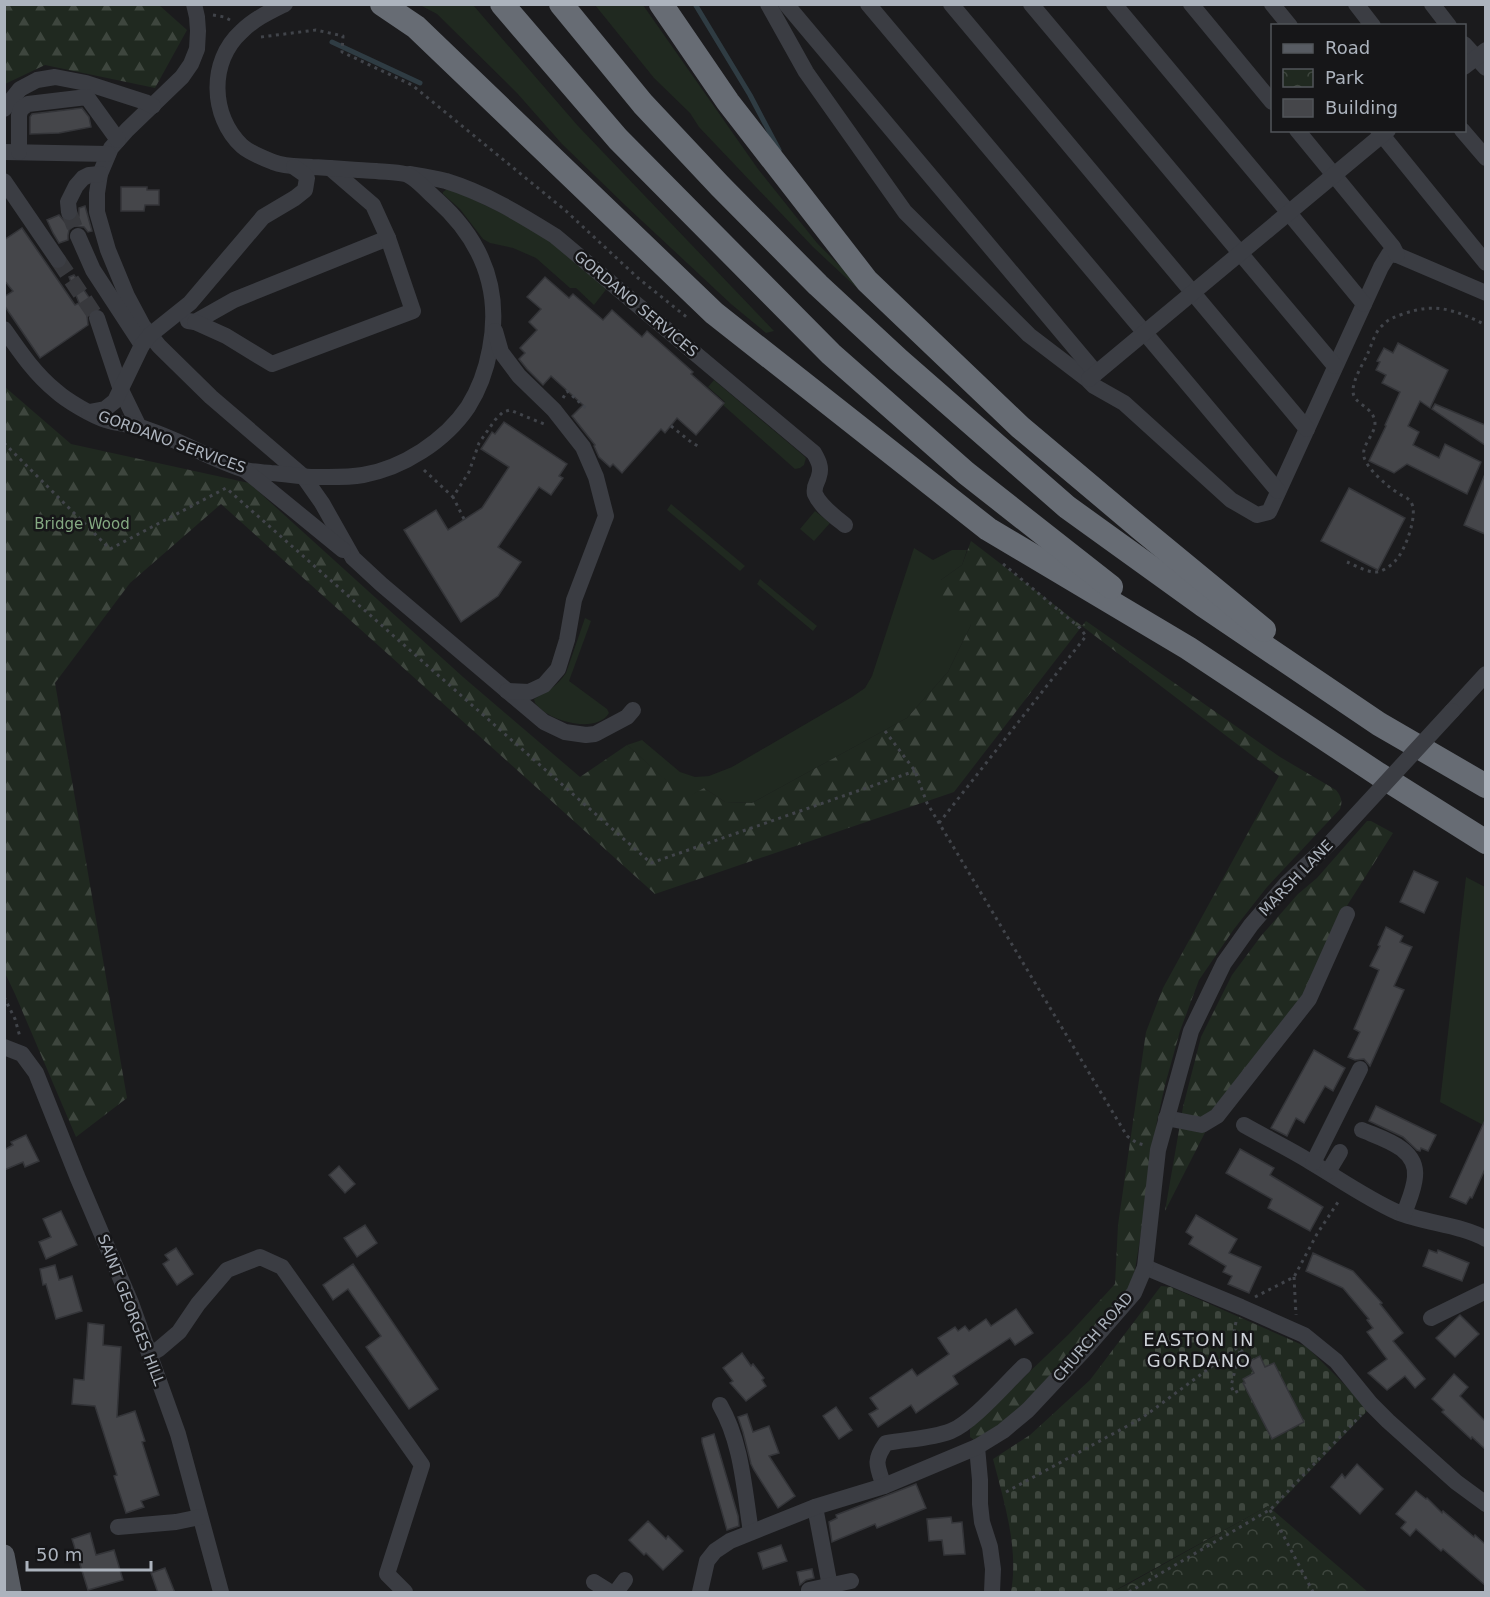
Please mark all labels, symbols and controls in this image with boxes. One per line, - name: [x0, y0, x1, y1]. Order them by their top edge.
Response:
- legend: [1271, 24, 1466, 132]
- text: Road: [1325, 37, 1370, 58]
- text: Park: [1325, 67, 1364, 88]
- text: Building: [1325, 97, 1398, 118]
- street label: GORDANO SERVICES: [570, 247, 702, 361]
- street label: GORDANO SERVICES: [96, 407, 248, 477]
- park label: Bridge Wood: [34, 515, 130, 533]
- street label: MARSH LANE: [1255, 836, 1337, 920]
- street label: SAINT GEORGES HILL: [94, 1232, 168, 1389]
- street label: CHURCH ROAD: [1049, 1289, 1137, 1385]
- district label: EASTON IN GORDANO: [1143, 1329, 1255, 1371]
- scale bar: [27, 1534, 152, 1572]
- text: 50 m: [36, 1544, 82, 1565]

